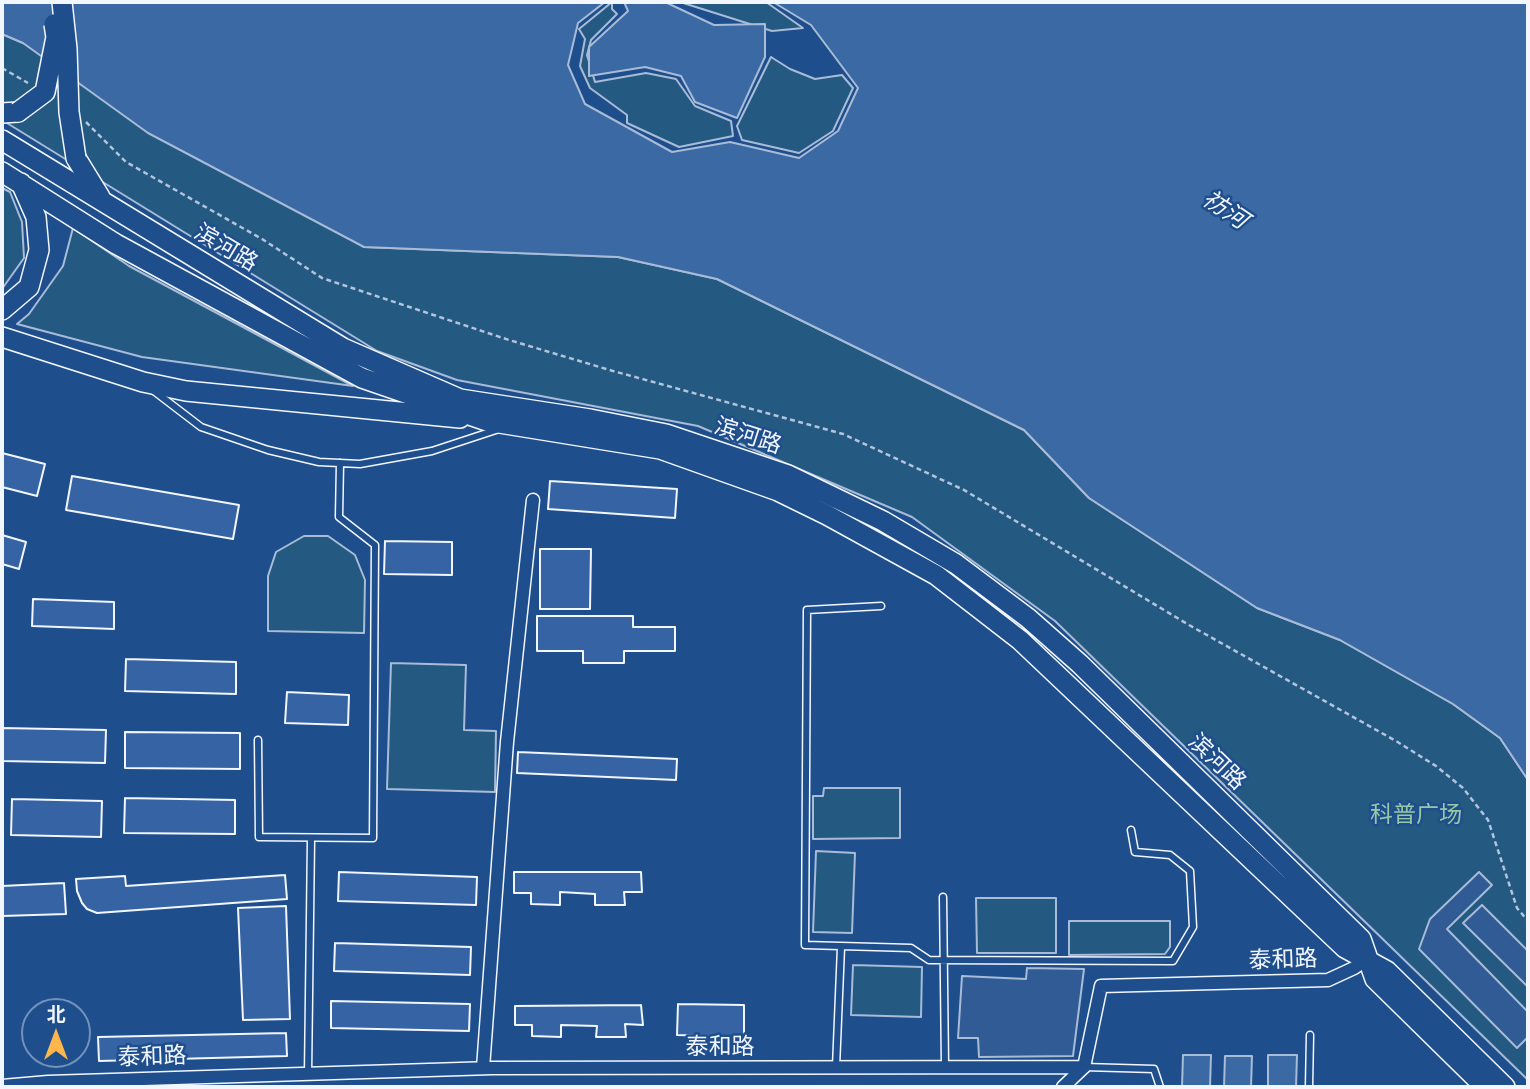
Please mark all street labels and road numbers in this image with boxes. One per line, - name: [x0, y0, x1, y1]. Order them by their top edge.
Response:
- street label: 滨河路: [189, 218, 263, 278]
- street label: 滨河路: [711, 412, 785, 460]
- street label: 滨河路: [1183, 728, 1251, 796]
- street label: 泰和路: [1248, 945, 1318, 975]
- street label: 泰和路: [686, 1033, 754, 1061]
- street label: 泰和路: [117, 1042, 187, 1072]

